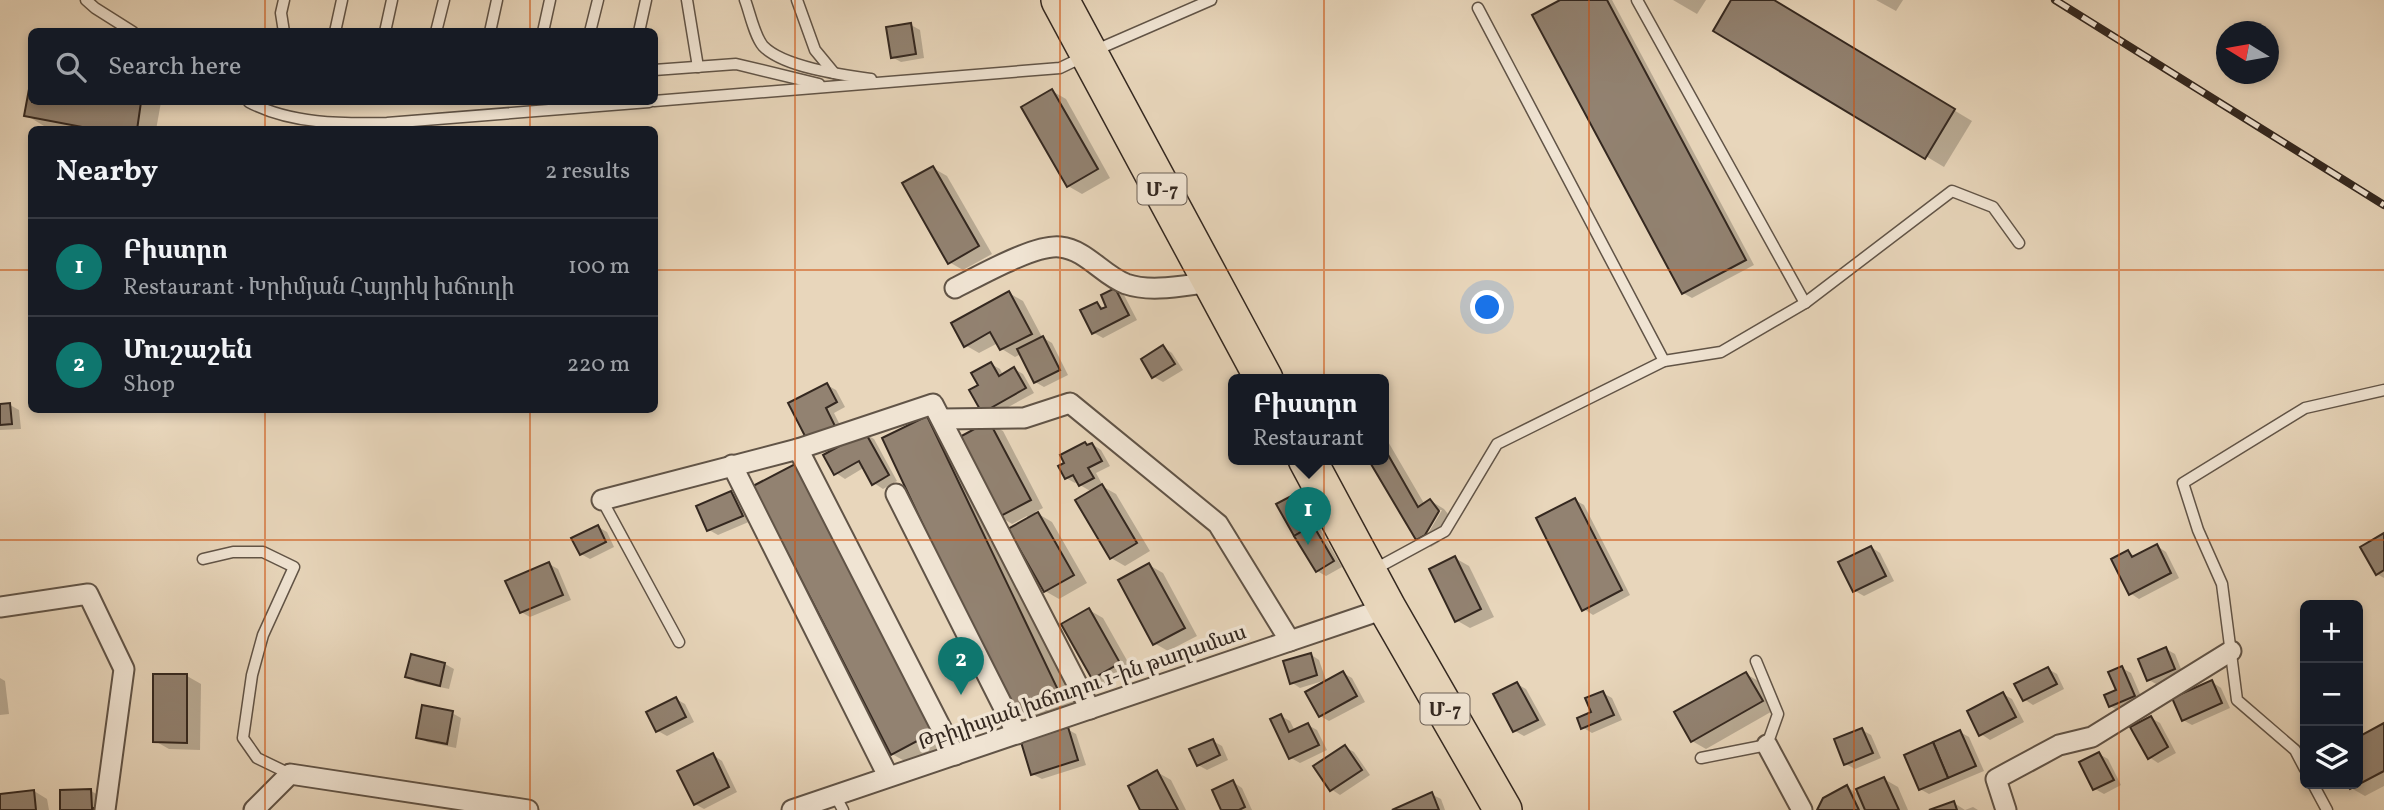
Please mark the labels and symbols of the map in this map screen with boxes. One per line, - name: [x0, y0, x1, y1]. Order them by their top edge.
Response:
- north arrow: [2216, 21, 2279, 84]
- road number: Մ-7: [1138, 174, 1186, 204]
- your location: [1470, 290, 1504, 324]
- pin: 1: [1285, 487, 1331, 545]
- street label: Թբիլիսյան խճուղու 1-ին թաղամաս: [915, 618, 1250, 758]
- pin: 2: [938, 637, 984, 695]
- road number: Մ-7: [1420, 694, 1470, 724]

